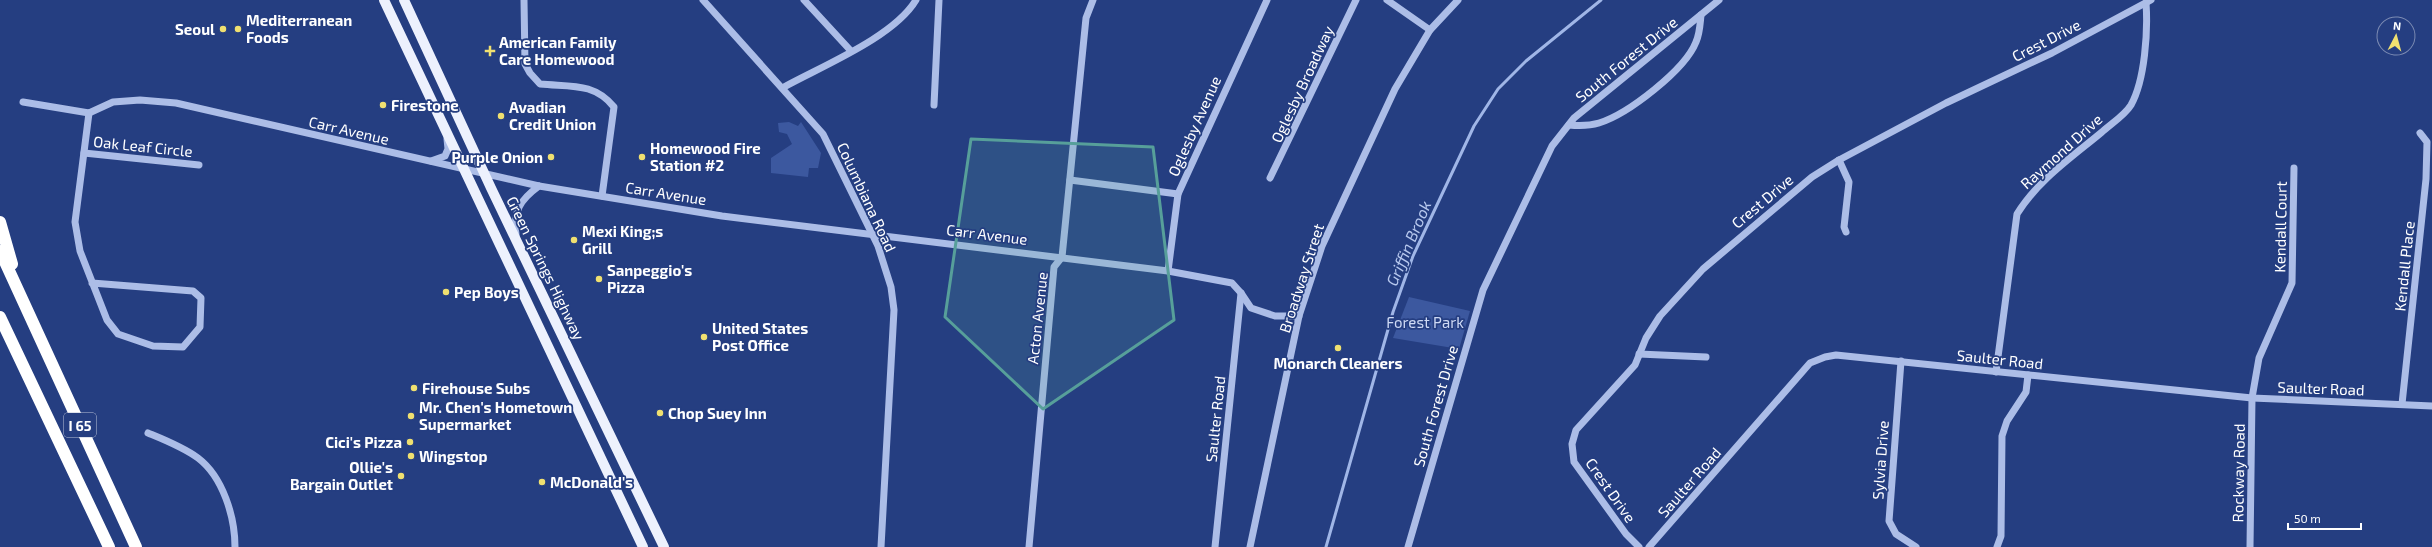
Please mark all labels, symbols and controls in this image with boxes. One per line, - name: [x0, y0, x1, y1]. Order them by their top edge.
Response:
- place label: Mediterranean Foods: [246, 11, 352, 46]
- street label: South Forest Drive: [1571, 12, 1681, 106]
- street label: Crest Drive: [2009, 15, 2083, 65]
- north arrow: [2376, 16, 2416, 56]
- text: N: [2392, 19, 2402, 32]
- place label: Seoul: [175, 20, 215, 38]
- street label: Oglesby Broadway: [1267, 23, 1337, 145]
- marker: Seoul: [218, 24, 228, 34]
- marker: Mediterranean Foods: [233, 24, 243, 34]
- place label: American Family Care Homewood: [499, 33, 617, 68]
- marker: American Family Care Homewood: [484, 45, 496, 57]
- street label: Oglesby Avenue: [1164, 73, 1224, 179]
- place label: Firestone: [391, 96, 459, 114]
- place label: Avadian Credit Union: [509, 98, 596, 133]
- marker: Firestone: [378, 100, 388, 110]
- street label: Raymond Drive: [2017, 110, 2105, 192]
- marker: Avadian Credit Union: [496, 111, 506, 121]
- street label: Carr Avenue: [307, 112, 391, 148]
- street label: Oak Leaf Circle: [92, 132, 194, 160]
- place label: Homewood Fire Station #2: [650, 139, 761, 174]
- street label: Columbiana Road: [834, 139, 900, 255]
- place label: Purple Onion: [451, 148, 543, 166]
- marker: Purple Onion: [546, 152, 556, 162]
- marker: Homewood Fire Station #2: [637, 152, 647, 162]
- street label: Crest Drive: [1728, 170, 1796, 232]
- street label: Carr Avenue: [624, 178, 708, 208]
- street label: Kendall Court: [2270, 181, 2290, 273]
- street label: Green Springs Highway: [503, 193, 589, 343]
- water label: Griffin Brook: [1382, 198, 1434, 288]
- street label: Carr Avenue: [945, 220, 1029, 248]
- street label: Kendall Place: [2390, 220, 2418, 312]
- street label: Broadway Street: [1275, 221, 1327, 335]
- place label: Mexi King;s Grill: [582, 222, 663, 257]
- marker: Mexi King;s Grill: [569, 235, 579, 245]
- place label: Sanpeggio's Pizza: [607, 261, 692, 296]
- street label: Acton Avenue: [1023, 271, 1051, 365]
- marker: Sanpeggio's Pizza: [594, 274, 604, 284]
- place label: Pep Boys: [454, 283, 519, 302]
- marker: Pep Boys: [441, 287, 451, 297]
- park label: Forest Park: [1386, 313, 1464, 331]
- place label: United States Post Office: [712, 319, 808, 354]
- marker: United States Post Office: [699, 332, 709, 342]
- marker: Monarch Cleaners: [1333, 343, 1343, 353]
- street label: South Forest Drive: [1409, 343, 1461, 469]
- street label: Saulter Road: [1956, 346, 2044, 372]
- place label: Monarch Cleaners: [1274, 354, 1402, 372]
- street label: Saulter Road: [1202, 375, 1228, 463]
- street label: Saulter Road: [2277, 377, 2365, 399]
- place label: Firehouse Subs: [422, 379, 530, 397]
- marker: Firehouse Subs: [409, 383, 419, 393]
- place label: Mr. Chen's Hometown Supermarket: [419, 398, 572, 433]
- place label: Chop Suey Inn: [668, 404, 767, 423]
- marker: Chop Suey Inn: [655, 408, 665, 418]
- marker: Mr. Chen's Hometown Supermarket: [406, 411, 416, 421]
- road number: I 65: [64, 413, 96, 437]
- street label: Sylvia Drive: [1868, 420, 1892, 500]
- street label: Rockway Road: [2228, 423, 2248, 523]
- place label: Cici's Pizza: [325, 433, 402, 451]
- marker: Cici's Pizza: [405, 437, 415, 447]
- street label: Saulter Road: [1654, 443, 1724, 521]
- place label: Wingstop: [419, 447, 487, 465]
- marker: Wingstop: [406, 451, 416, 461]
- street label: Crest Drive: [1582, 454, 1640, 526]
- place label: Ollie's Bargain Outlet: [290, 458, 393, 493]
- marker: Ollie's Bargain Outlet: [396, 471, 406, 481]
- place label: McDonald's: [550, 473, 633, 491]
- marker: McDonald's: [537, 477, 547, 487]
- scale bar: [2288, 505, 2361, 531]
- text: 50 m: [2294, 511, 2321, 525]

